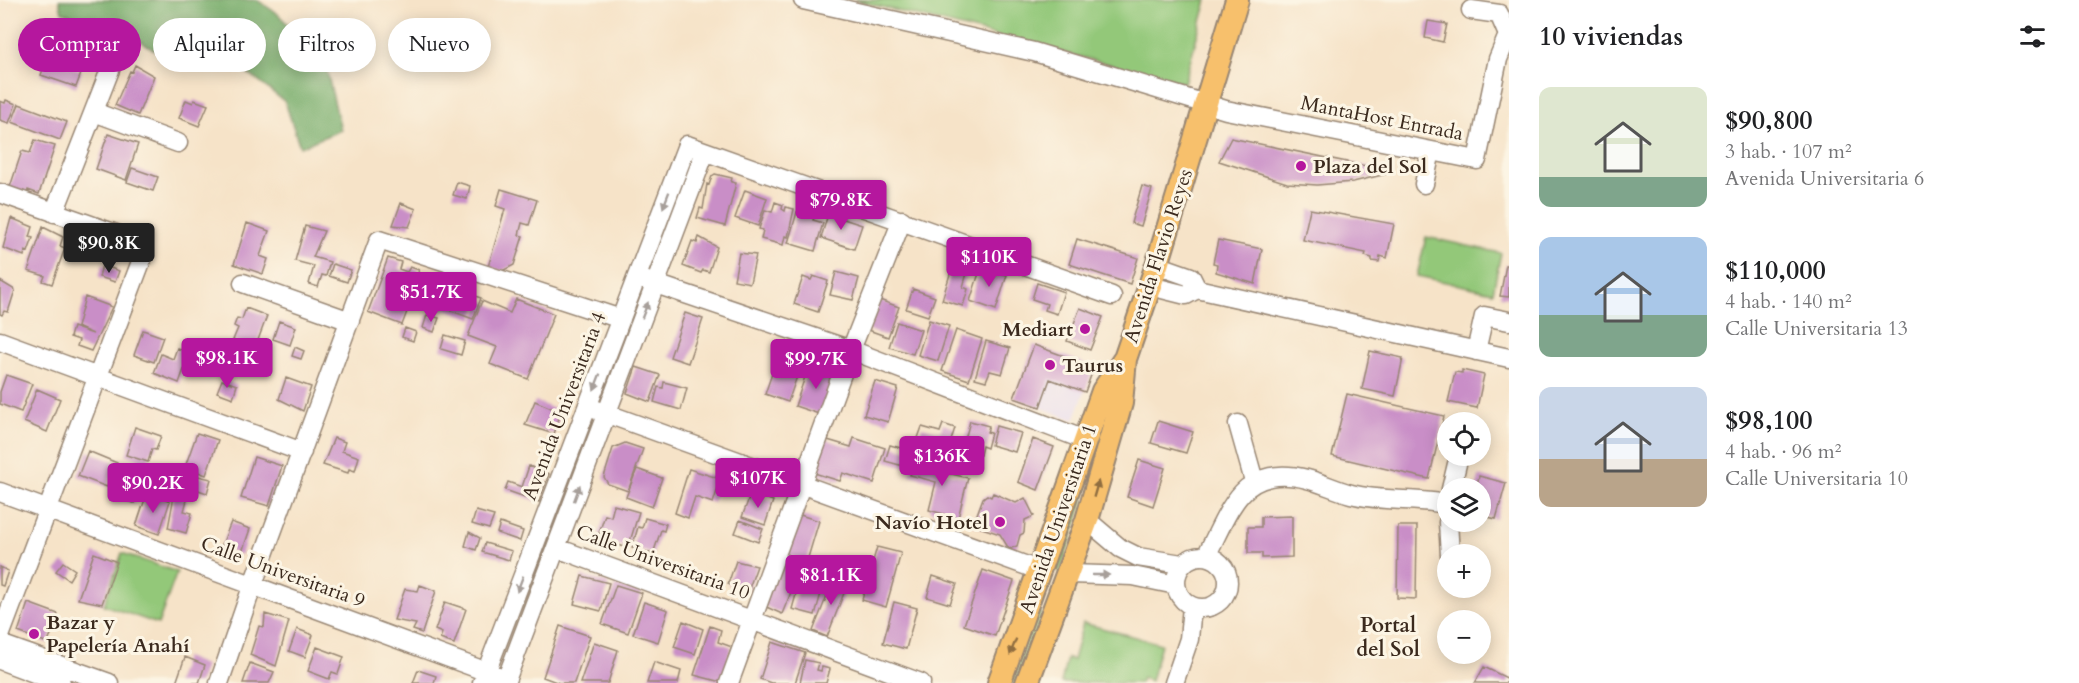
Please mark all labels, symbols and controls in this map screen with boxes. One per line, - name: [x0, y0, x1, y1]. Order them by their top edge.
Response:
- chip: Comprar: [18, 18, 141, 72]
- chip: Alquilar: [153, 18, 266, 72]
- chip: Filtros: [278, 18, 376, 72]
- chip: Nuevo: [388, 18, 491, 72]
- text: 10 viviendas: [1539, 19, 1683, 54]
- icon: filters: [2016, 20, 2049, 53]
- street label: MantaHost Entrada: [1298, 89, 1466, 147]
- text: $90,800: [1725, 103, 1813, 138]
- icon: home: [1587, 111, 1659, 183]
- text: 3 hab. · 107 m²: [1725, 138, 1852, 165]
- place label: Plaza del Sol: [1313, 153, 1427, 180]
- marker: Plaza del Sol: [1294, 159, 1308, 173]
- text: Avenida Universitaria 6: [1725, 165, 1924, 192]
- street label: Avenida Flavio Reyes: [1117, 166, 1199, 346]
- pin: $79.8K: [792, 180, 890, 231]
- text: $79.8K: [810, 186, 872, 213]
- one-way arrow: [661, 191, 670, 209]
- pin: $90.8K: [60, 223, 158, 274]
- text: $90.8K: [78, 229, 140, 256]
- pin: $110K: [947, 237, 1031, 288]
- text: $110K: [960, 243, 1018, 270]
- text: $110,000: [1725, 253, 1826, 288]
- icon: home: [1587, 261, 1659, 333]
- pin: $51.7K: [382, 272, 480, 323]
- text: $51.7K: [400, 278, 462, 305]
- text: 4 hab. · 140 m²: [1725, 288, 1852, 315]
- one-way arrow: [641, 301, 651, 319]
- street label: Avenida Universitaria 4: [516, 308, 612, 504]
- text: Calle Universitaria 13: [1725, 315, 1908, 342]
- place label: Mediart: [1002, 316, 1073, 343]
- marker: Mediart: [1078, 322, 1092, 336]
- pin: $98.1K: [178, 338, 276, 389]
- pin: $99.7K: [767, 339, 865, 390]
- text: $98.1K: [196, 344, 258, 371]
- text: $99.7K: [785, 345, 847, 372]
- place label: Taurus: [1062, 352, 1123, 379]
- marker: Taurus: [1043, 358, 1057, 372]
- one-way arrow: [592, 374, 602, 392]
- text: $98,100: [1725, 403, 1813, 438]
- icon: home: [1587, 411, 1659, 483]
- map controls: [1437, 412, 1491, 664]
- button: locate: [1437, 412, 1491, 466]
- street label: Avenida Universitaria 1: [1013, 420, 1103, 618]
- pin: $136K: [900, 436, 984, 487]
- text: 4 hab. · 96 m²: [1725, 438, 1841, 465]
- text: $136K: [913, 442, 971, 469]
- pin: $107K: [716, 458, 800, 509]
- pin: $90.2K: [104, 463, 202, 514]
- text: $107K: [729, 464, 787, 491]
- text: Calle Universitaria 10: [1725, 465, 1908, 492]
- text: $90.2K: [122, 469, 184, 496]
- button: layers: [1437, 478, 1491, 532]
- one-way arrow: [1092, 480, 1101, 498]
- one-way arrow: [573, 484, 582, 502]
- place label: Navío Hotel: [875, 509, 988, 536]
- marker: Navío Hotel: [993, 515, 1007, 529]
- street label: Calle Universitaria 10: [572, 518, 754, 606]
- street label: Calle Universitaria 9: [197, 530, 369, 614]
- button: +: [1437, 544, 1491, 598]
- pin: $81.1K: [782, 555, 880, 606]
- text: $81.1K: [800, 561, 862, 588]
- one-way arrow: [1092, 570, 1111, 580]
- one-way arrow: [515, 576, 525, 594]
- place label: Bazar y Papelería Anahí: [46, 609, 190, 659]
- button: −: [1437, 610, 1491, 664]
- district label: Portal del Sol: [1356, 611, 1420, 664]
- marker: Bazar y Papelería Anahí: [27, 627, 41, 641]
- one-way arrow: [1007, 639, 1017, 657]

